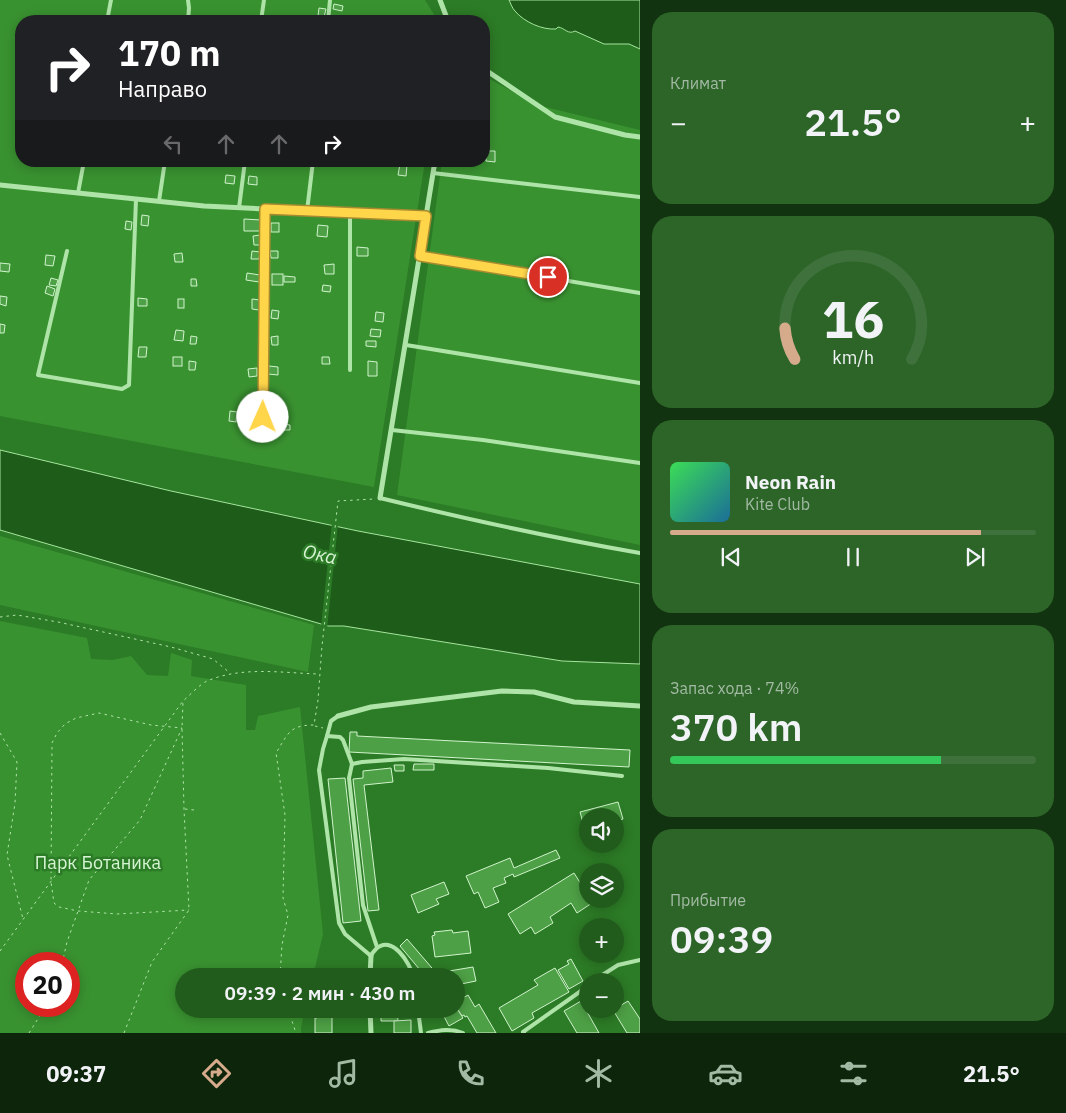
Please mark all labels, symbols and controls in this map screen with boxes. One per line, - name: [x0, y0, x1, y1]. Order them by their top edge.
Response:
- text: 170 m: [118, 30, 221, 76]
- icon: right: [35, 35, 100, 100]
- text: Климат: [670, 73, 726, 93]
- text: Направо: [118, 74, 207, 103]
- text: 21.5°: [804, 97, 902, 146]
- text: −: [670, 104, 687, 141]
- text: +: [1019, 104, 1036, 141]
- icon: left: [159, 130, 187, 158]
- icon: ahead: [212, 130, 240, 158]
- icon: ahead: [265, 130, 293, 158]
- icon: right: [318, 130, 346, 158]
- pin: [527, 256, 569, 298]
- icon: arrive: [534, 263, 562, 291]
- text: 16: [822, 285, 884, 352]
- text: km/h: [832, 346, 874, 369]
- position arrow: [236, 390, 288, 442]
- text: Neon Rain: [745, 470, 836, 494]
- text: Kite Club: [745, 494, 810, 514]
- water label: Ока: [301, 539, 339, 569]
- icon: previous: [717, 543, 745, 571]
- icon: pause: [839, 543, 867, 571]
- icon: next: [961, 543, 989, 571]
- text: Запас хода · 74%: [670, 678, 799, 698]
- text: 370 km: [670, 702, 802, 751]
- map controls: [579, 808, 624, 1018]
- button: sound: [579, 808, 624, 853]
- park label: Парк Ботаника: [35, 851, 162, 874]
- button: layers: [579, 863, 624, 908]
- text: Прибытие: [670, 890, 746, 910]
- text: 09:39: [670, 914, 773, 963]
- button: +: [579, 918, 624, 963]
- speed limit sign: 20: [15, 952, 80, 1017]
- button: −: [579, 973, 624, 1018]
- text: 09:39 · 2 мин · 430 m: [225, 981, 415, 1005]
- icon: directions: [199, 1056, 234, 1091]
- icon: music: [326, 1056, 361, 1091]
- icon: phone: [453, 1056, 488, 1091]
- icon: climate: [581, 1056, 616, 1091]
- icon: car: [708, 1056, 743, 1091]
- icon: filters: [836, 1056, 871, 1091]
- text: 09:37: [46, 1059, 106, 1088]
- text: 21.5°: [963, 1059, 1020, 1088]

